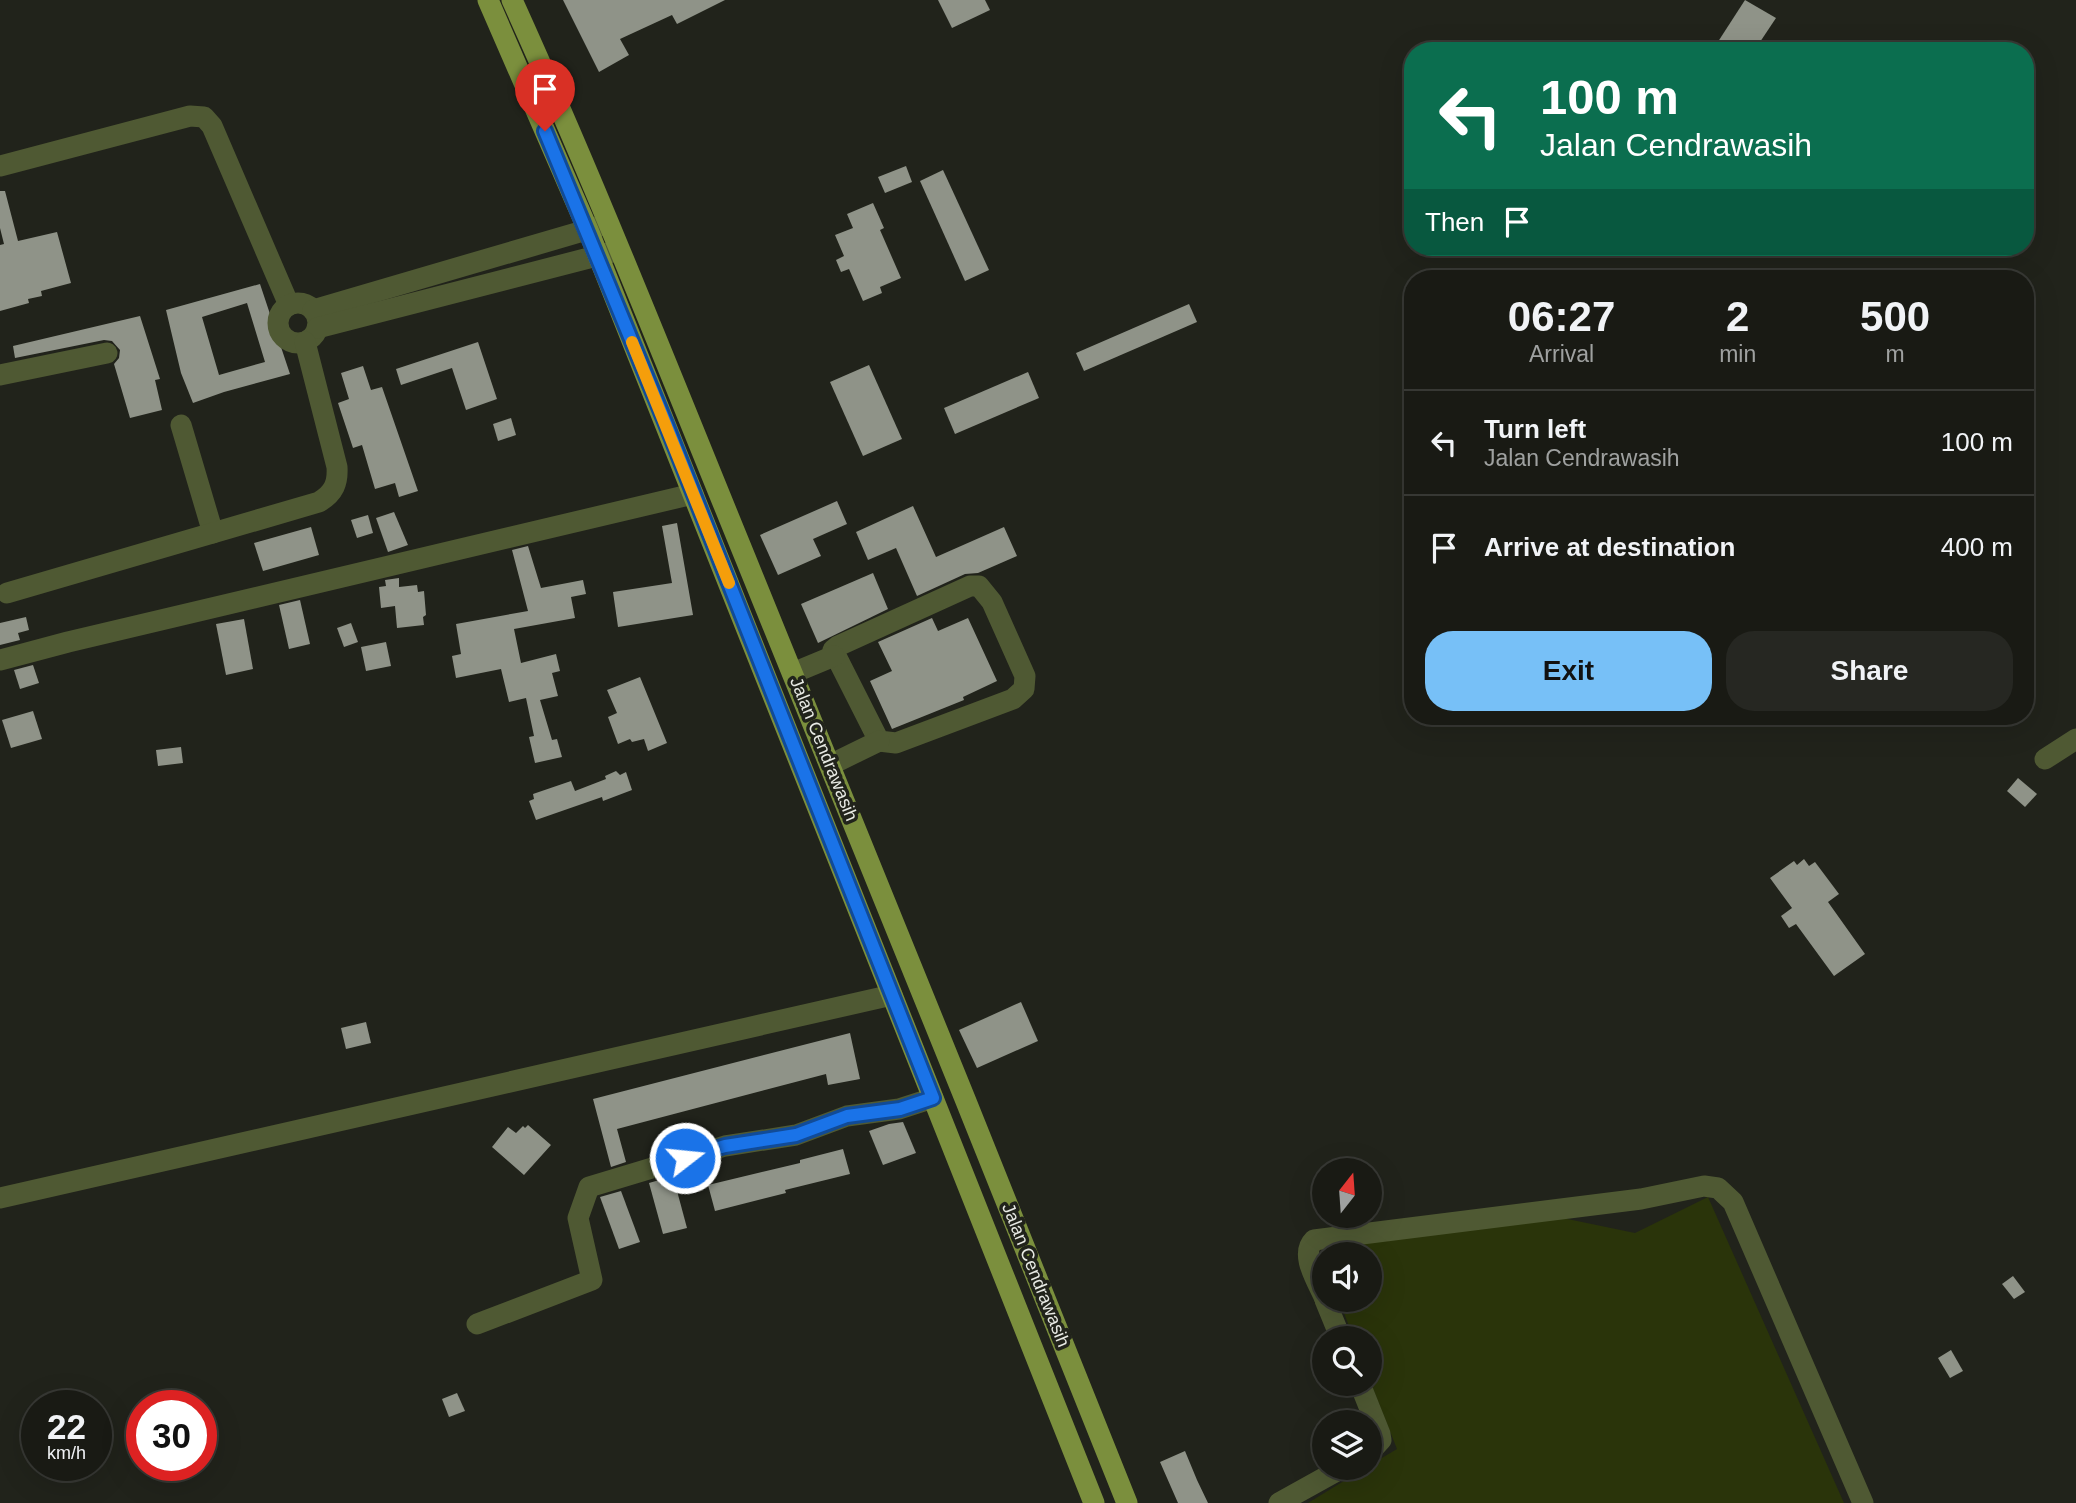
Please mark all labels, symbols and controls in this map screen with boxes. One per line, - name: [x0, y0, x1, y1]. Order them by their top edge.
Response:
- pin: [515, 59, 575, 131]
- icon: arrive: [526, 70, 564, 108]
- icon: left: [1425, 70, 1516, 161]
- text: 100 m: [1540, 70, 1679, 124]
- text: Jalan Cendrawasih: [1540, 127, 1812, 163]
- icon: arrive: [1498, 203, 1536, 241]
- text: Then: [1425, 207, 1484, 237]
- text: 06:27: [1508, 293, 1615, 340]
- text: 2: [1726, 293, 1749, 340]
- text: 500: [1860, 293, 1930, 340]
- text: Arrival: [1529, 341, 1594, 367]
- text: min: [1719, 341, 1756, 367]
- text: m: [1886, 341, 1905, 367]
- text: Turn left: [1484, 414, 1586, 444]
- icon: left: [1425, 424, 1463, 462]
- text: 100 m: [1941, 427, 2013, 457]
- text: Jalan Cendrawasih: [1484, 445, 1680, 471]
- icon: arrive: [1425, 529, 1463, 567]
- text: Arrive at destination: [1484, 532, 1735, 562]
- text: 400 m: [1941, 532, 2013, 562]
- button: Exit: [1425, 631, 1712, 711]
- button: Share: [1726, 631, 2013, 711]
- street label: Jalan Cendrawasih: [786, 674, 862, 824]
- position arrow: [648, 1121, 722, 1195]
- north arrow: [1312, 1158, 1382, 1228]
- map controls: [1312, 1158, 1382, 1480]
- street label: Jalan Cendrawasih: [998, 1200, 1074, 1350]
- button: sound: [1312, 1242, 1382, 1312]
- button: search: [1312, 1326, 1382, 1396]
- speed limit sign: 30: [126, 1390, 217, 1481]
- text: 22: [47, 1407, 86, 1446]
- button: layers: [1312, 1410, 1382, 1480]
- text: km/h: [47, 1443, 86, 1463]

